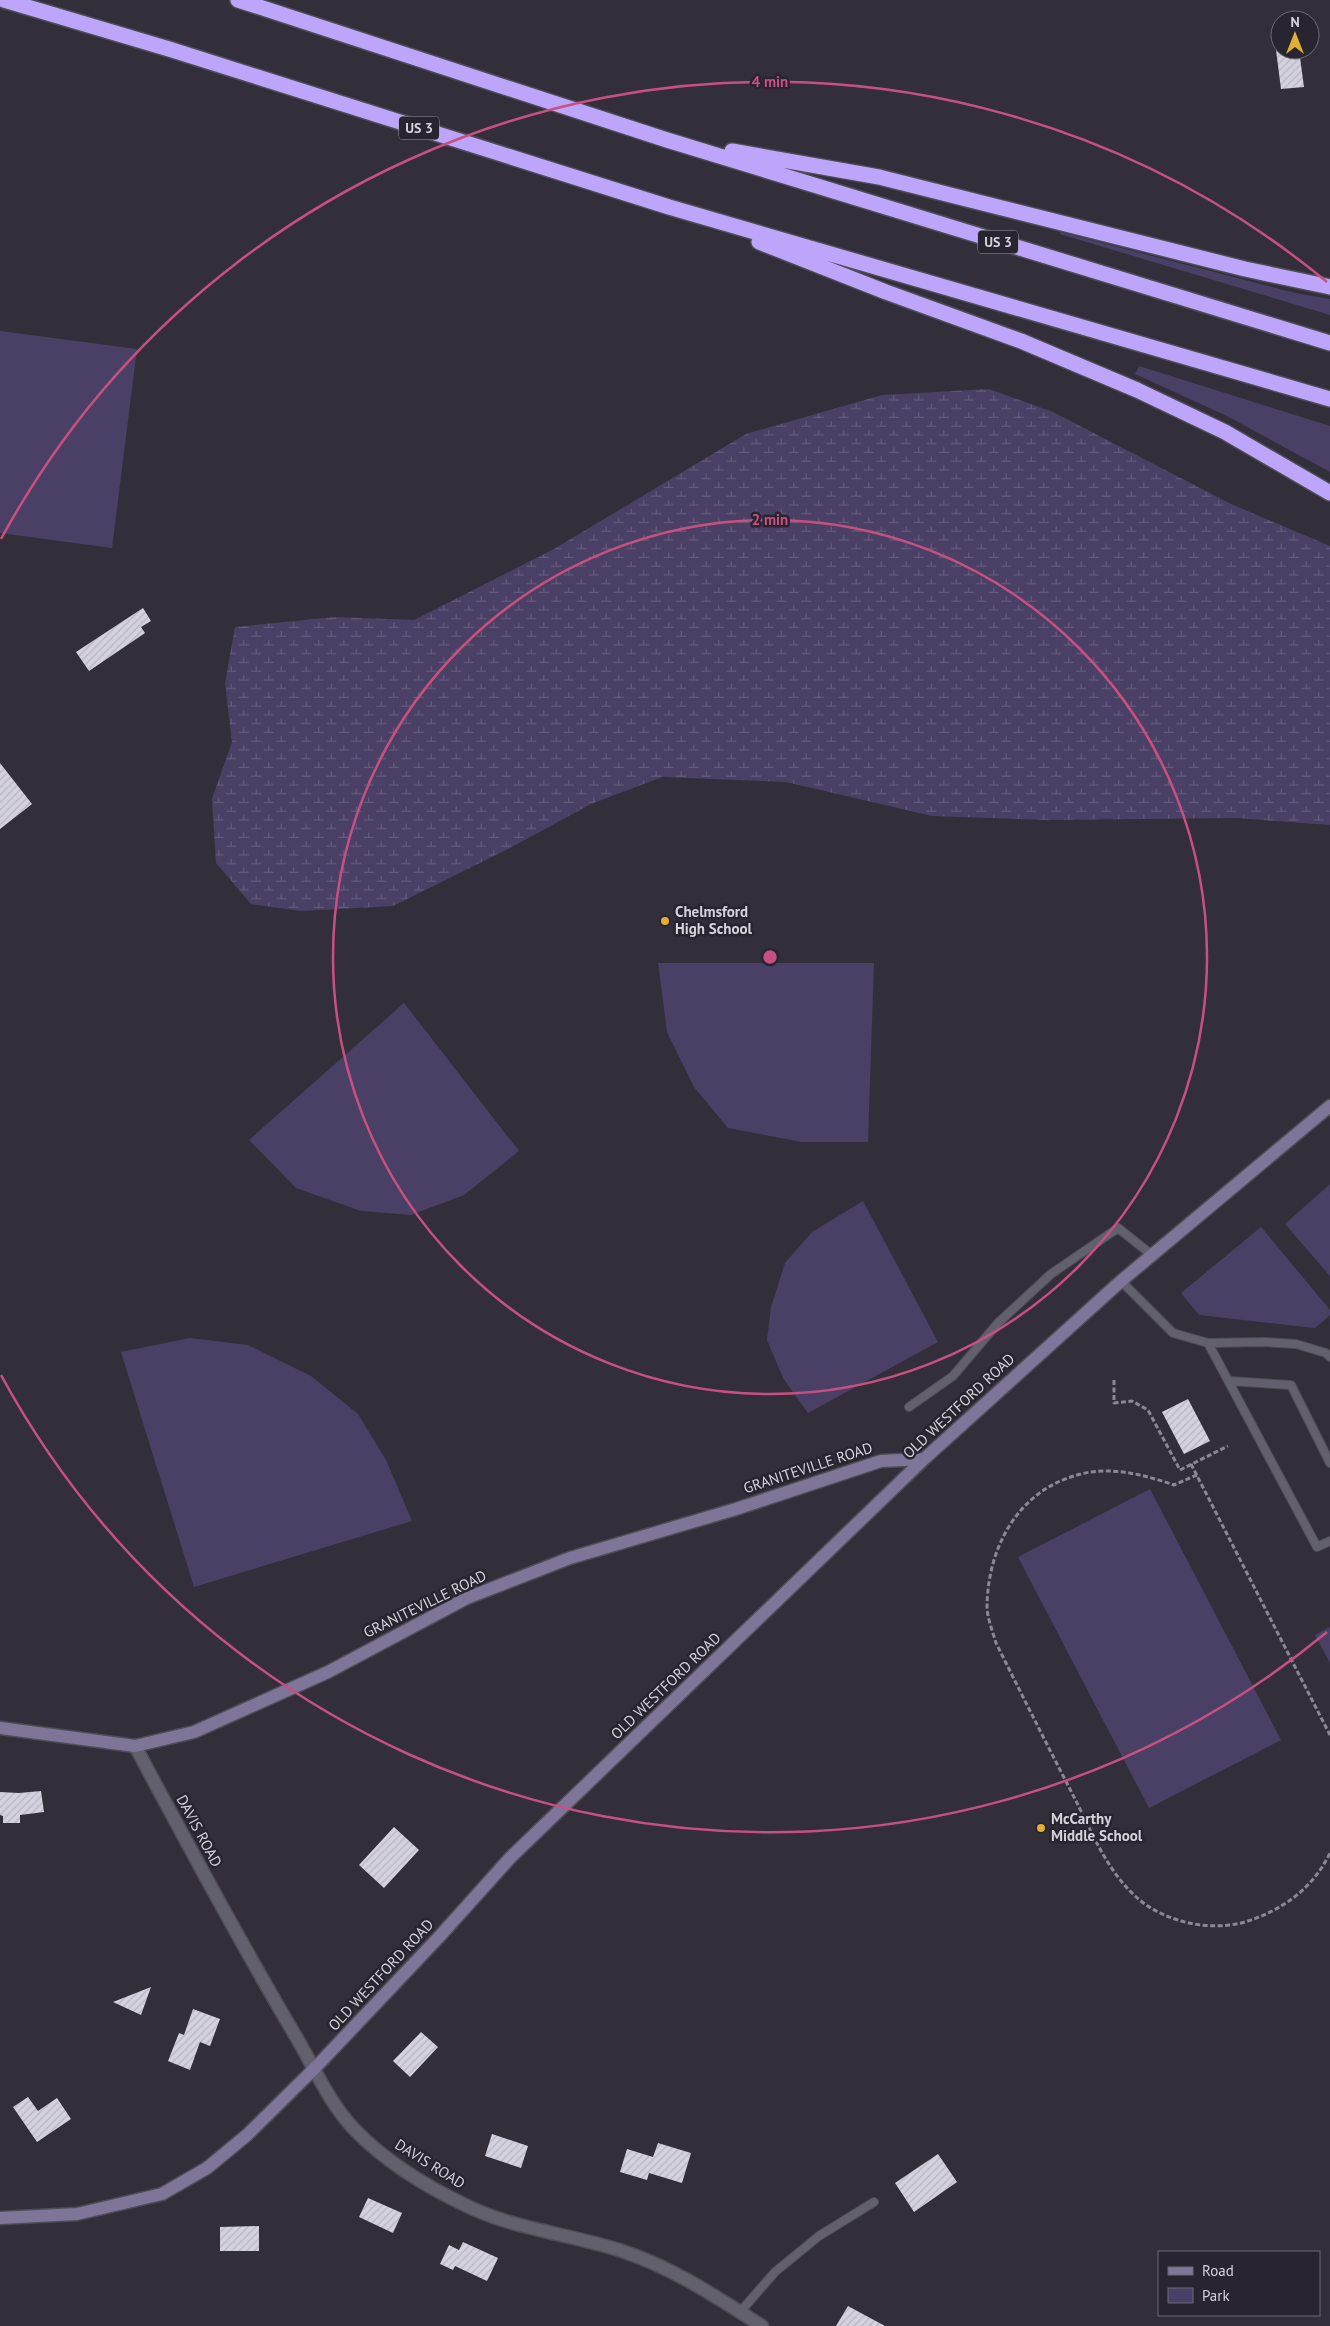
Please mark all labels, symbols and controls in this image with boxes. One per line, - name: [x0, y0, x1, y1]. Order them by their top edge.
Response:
- north arrow: [1270, 10, 1320, 60]
- text: N: [1290, 13, 1300, 31]
- text: 4 min: [752, 72, 788, 91]
- road number: US 3: [399, 116, 439, 140]
- road number: US 3: [978, 230, 1018, 253]
- text: 2 min: [752, 510, 788, 529]
- place label: Chelmsford High School: [675, 902, 753, 938]
- marker: Chelmsford High School: [659, 915, 671, 927]
- centre of rings: [761, 948, 779, 966]
- street label: OLD WESTFORD ROAD: [899, 1349, 1018, 1462]
- street label: GRANITEVILLE ROAD: [741, 1438, 875, 1497]
- street label: GRANITEVILLE ROAD: [360, 1566, 489, 1642]
- street label: OLD WESTFORD ROAD: [607, 1628, 725, 1743]
- street label: DAVIS ROAD: [172, 1791, 226, 1870]
- place label: McCarthy Middle School: [1051, 1809, 1143, 1845]
- marker: McCarthy Middle School: [1035, 1822, 1047, 1834]
- street label: OLD WESTFORD ROAD: [324, 1915, 437, 2034]
- street label: DAVIS ROAD: [392, 2135, 469, 2193]
- legend: [1158, 2251, 1320, 2316]
- text: Road: [1202, 2261, 1234, 2280]
- text: Park: [1202, 2286, 1230, 2305]

